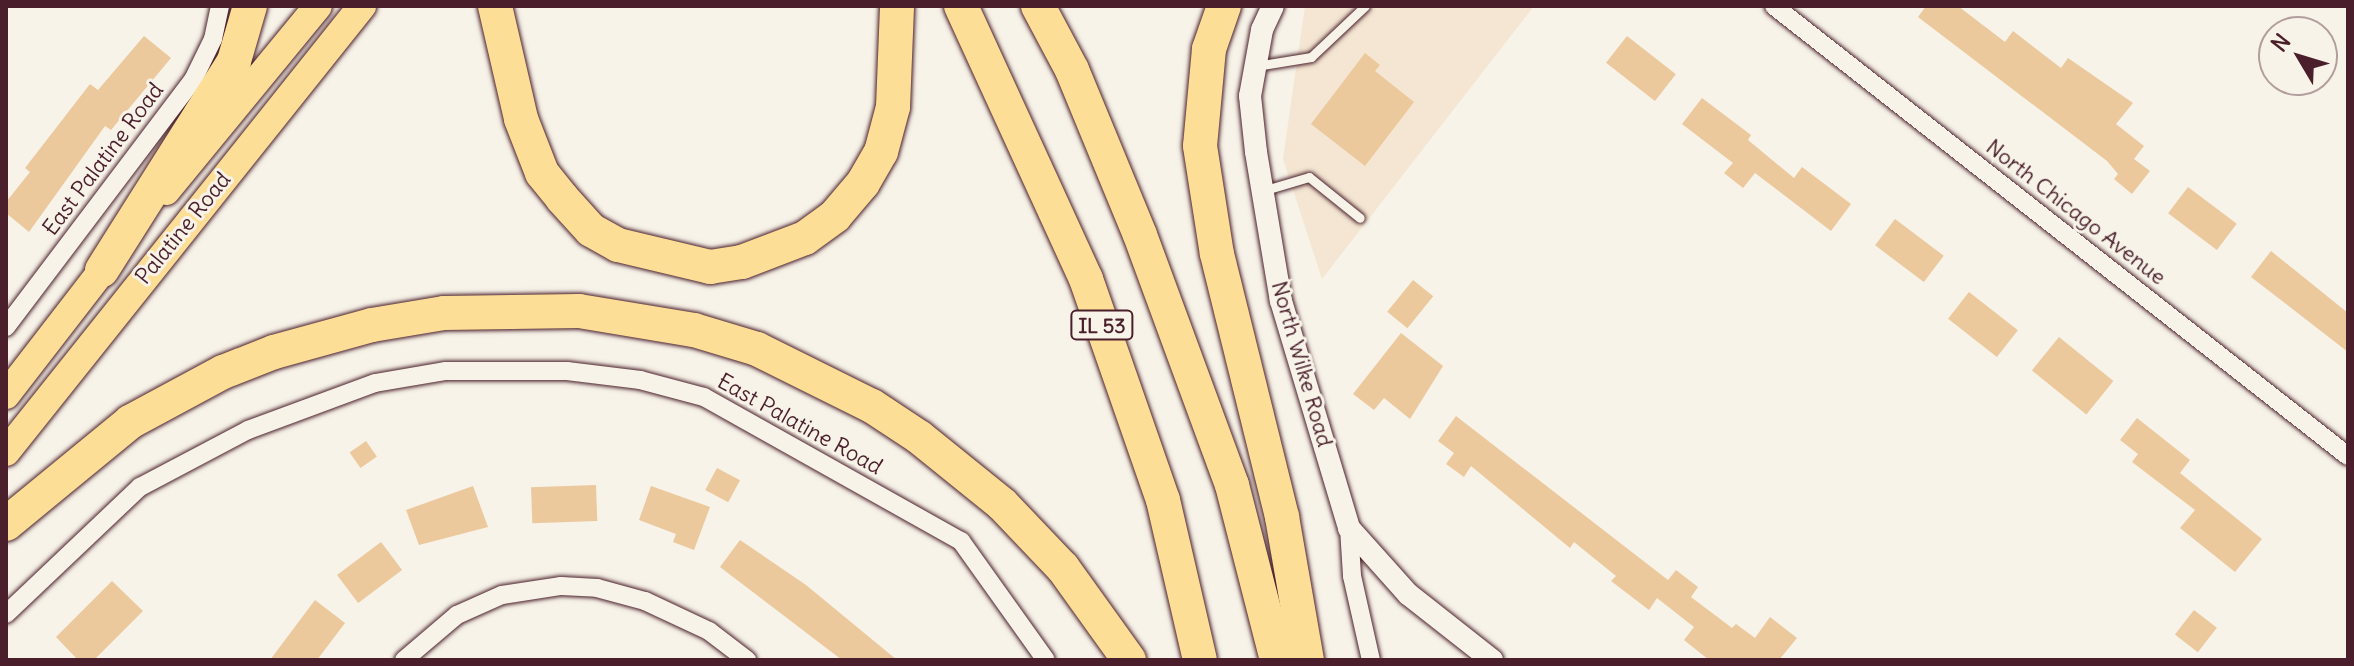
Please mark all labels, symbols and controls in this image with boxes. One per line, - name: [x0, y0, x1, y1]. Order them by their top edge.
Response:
- north arrow: [2258, 16, 2338, 96]
- text: N: [2265, 28, 2296, 57]
- street label: East Palatine Road: [37, 77, 169, 241]
- street label: North Chicago Avenue: [1981, 134, 2171, 290]
- street label: Palatine Road: [130, 167, 236, 289]
- street label: North Wilke Road: [1266, 278, 1338, 450]
- road number: IL 53: [1070, 309, 1134, 341]
- street label: East Palatine Road: [713, 368, 887, 480]

